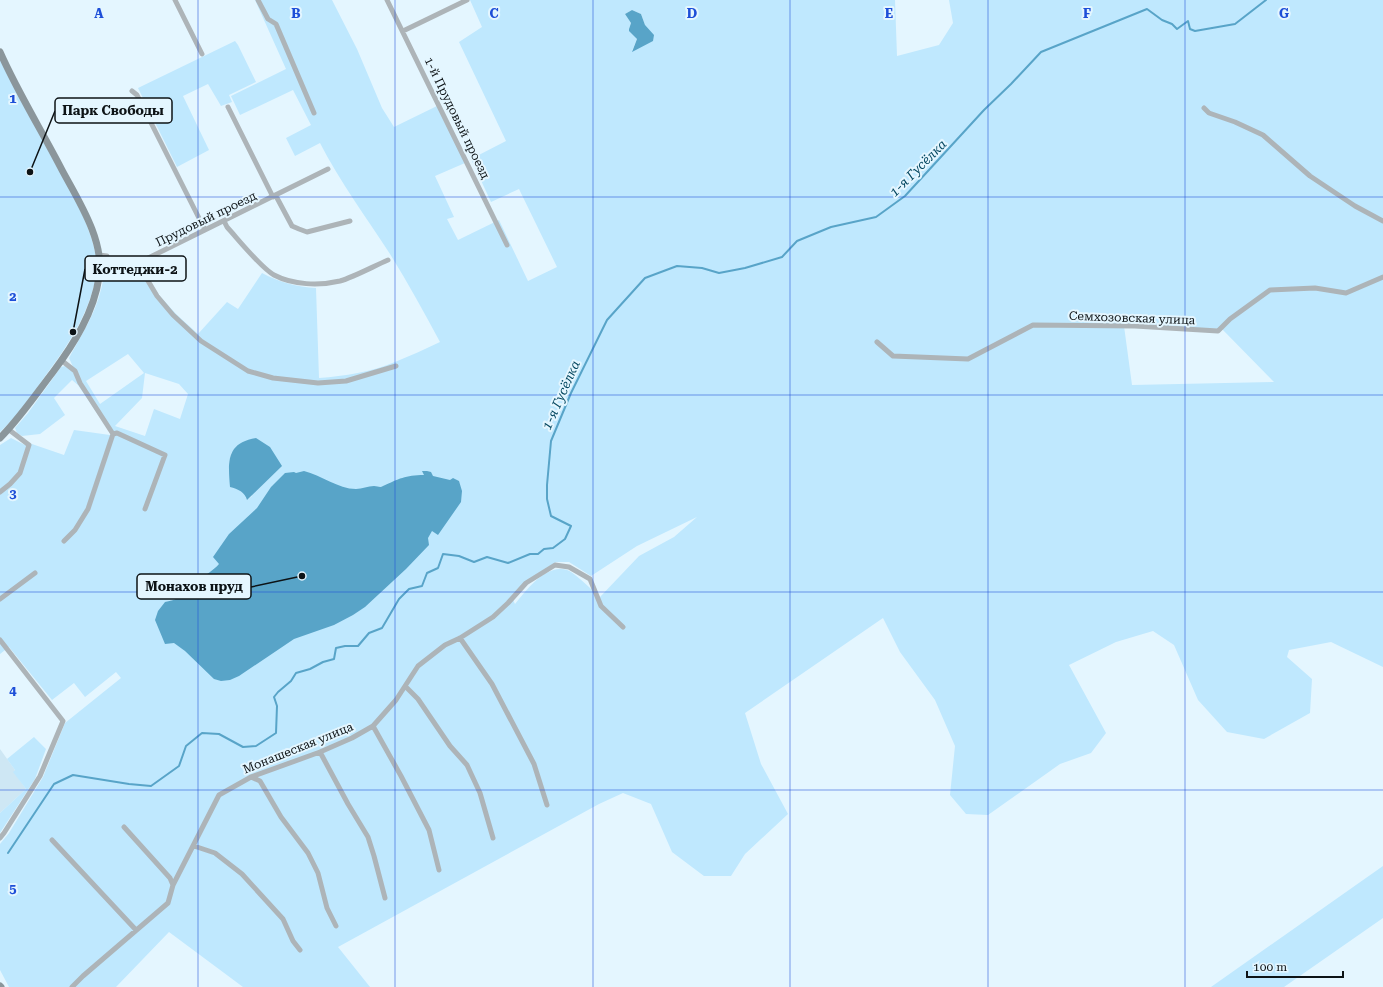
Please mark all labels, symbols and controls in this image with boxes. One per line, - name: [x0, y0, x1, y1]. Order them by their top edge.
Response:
- text: A: [94, 6, 104, 21]
- text: B: [291, 6, 301, 21]
- text: C: [489, 6, 499, 21]
- text: D: [687, 6, 697, 21]
- text: E: [885, 6, 893, 21]
- text: F: [1083, 6, 1091, 21]
- text: G: [1279, 6, 1289, 21]
- street label: 1-й Прудовый проезд: [421, 55, 493, 181]
- text: 1: [9, 91, 17, 106]
- callout: Парк Свободы: [55, 98, 172, 123]
- text: Парк Свободы: [62, 103, 164, 118]
- water label: 1-я Гусёлка: [886, 136, 950, 200]
- street label: Прудовый проезд: [153, 188, 259, 249]
- callout: Коттеджи-2: [85, 256, 186, 281]
- text: Коттеджи-2: [92, 262, 178, 277]
- text: 2: [9, 289, 17, 304]
- street label: Семхозовская улица: [1069, 309, 1196, 327]
- water label: 1-я Гусёлка: [539, 358, 583, 432]
- text: 3: [9, 486, 17, 501]
- callout: Монахов пруд: [137, 574, 251, 599]
- text: Монахов пруд: [145, 579, 243, 594]
- text: 4: [9, 683, 17, 698]
- street label: Монашеская улица: [241, 719, 356, 776]
- text: 5: [9, 881, 17, 896]
- scale bar: [1247, 953, 1343, 979]
- text: 100 m: [1253, 960, 1287, 974]

